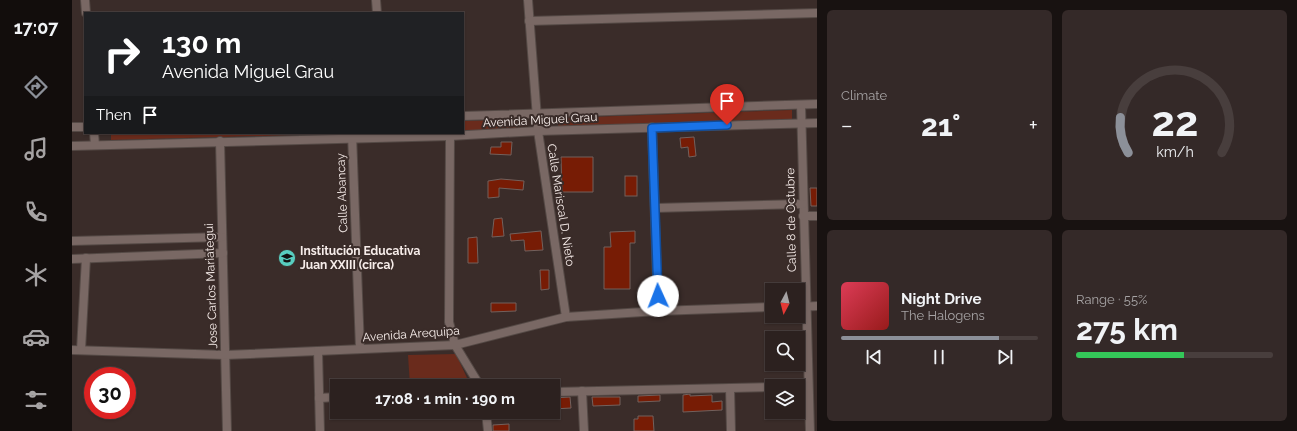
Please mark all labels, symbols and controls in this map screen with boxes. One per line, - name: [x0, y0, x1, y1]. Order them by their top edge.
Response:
- text: 17:07: [14, 17, 58, 38]
- text: 130 m: [162, 27, 241, 60]
- icon: right: [96, 28, 148, 80]
- text: Avenida Miguel Grau: [162, 61, 334, 82]
- icon: directions: [22, 73, 50, 101]
- pin: [710, 84, 744, 125]
- text: Climate: [841, 88, 887, 103]
- icon: arrive: [716, 90, 738, 112]
- text: 22: [1151, 97, 1198, 146]
- icon: arrive: [139, 104, 161, 126]
- text: Then: [96, 106, 131, 124]
- text: 21°: [921, 108, 961, 143]
- street label: Avenida Miguel Grau: [482, 110, 598, 130]
- text: −: [841, 112, 853, 138]
- text: +: [1029, 112, 1038, 138]
- icon: music: [22, 135, 50, 163]
- street label: Calle Mariscal D. Nieto: [544, 143, 578, 267]
- text: km/h: [1156, 143, 1193, 159]
- street label: Calle Abancay: [334, 153, 350, 233]
- street label: Calle 8 de Octubre: [783, 168, 799, 272]
- icon: phone: [22, 198, 50, 226]
- street label: Jose Carlos Mariategui: [202, 223, 220, 349]
- place label: Institución Educativa Juan XXIII (circa): [300, 244, 420, 272]
- school or university icon: Institución Educativa Juan XXIII (circa): [277, 248, 297, 268]
- icon: climate: [22, 261, 50, 289]
- position arrow: [637, 275, 679, 317]
- north arrow: [765, 283, 805, 323]
- map controls: [765, 283, 805, 419]
- text: Night Drive: [901, 290, 981, 308]
- text: Range · 55%: [1076, 292, 1147, 307]
- text: The Halogens: [901, 308, 985, 323]
- text: 275 km: [1076, 312, 1178, 347]
- icon: car: [22, 323, 50, 351]
- street label: Avenida Arequipa: [362, 324, 460, 344]
- button: search: [765, 331, 805, 371]
- icon: previous: [863, 346, 885, 368]
- icon: pause: [928, 346, 950, 368]
- icon: next: [994, 346, 1016, 368]
- speed limit sign: 30: [84, 367, 136, 419]
- button: layers: [765, 379, 805, 419]
- icon: filters: [22, 386, 50, 414]
- text: 17:08 · 1 min · 190 m: [375, 390, 515, 408]

